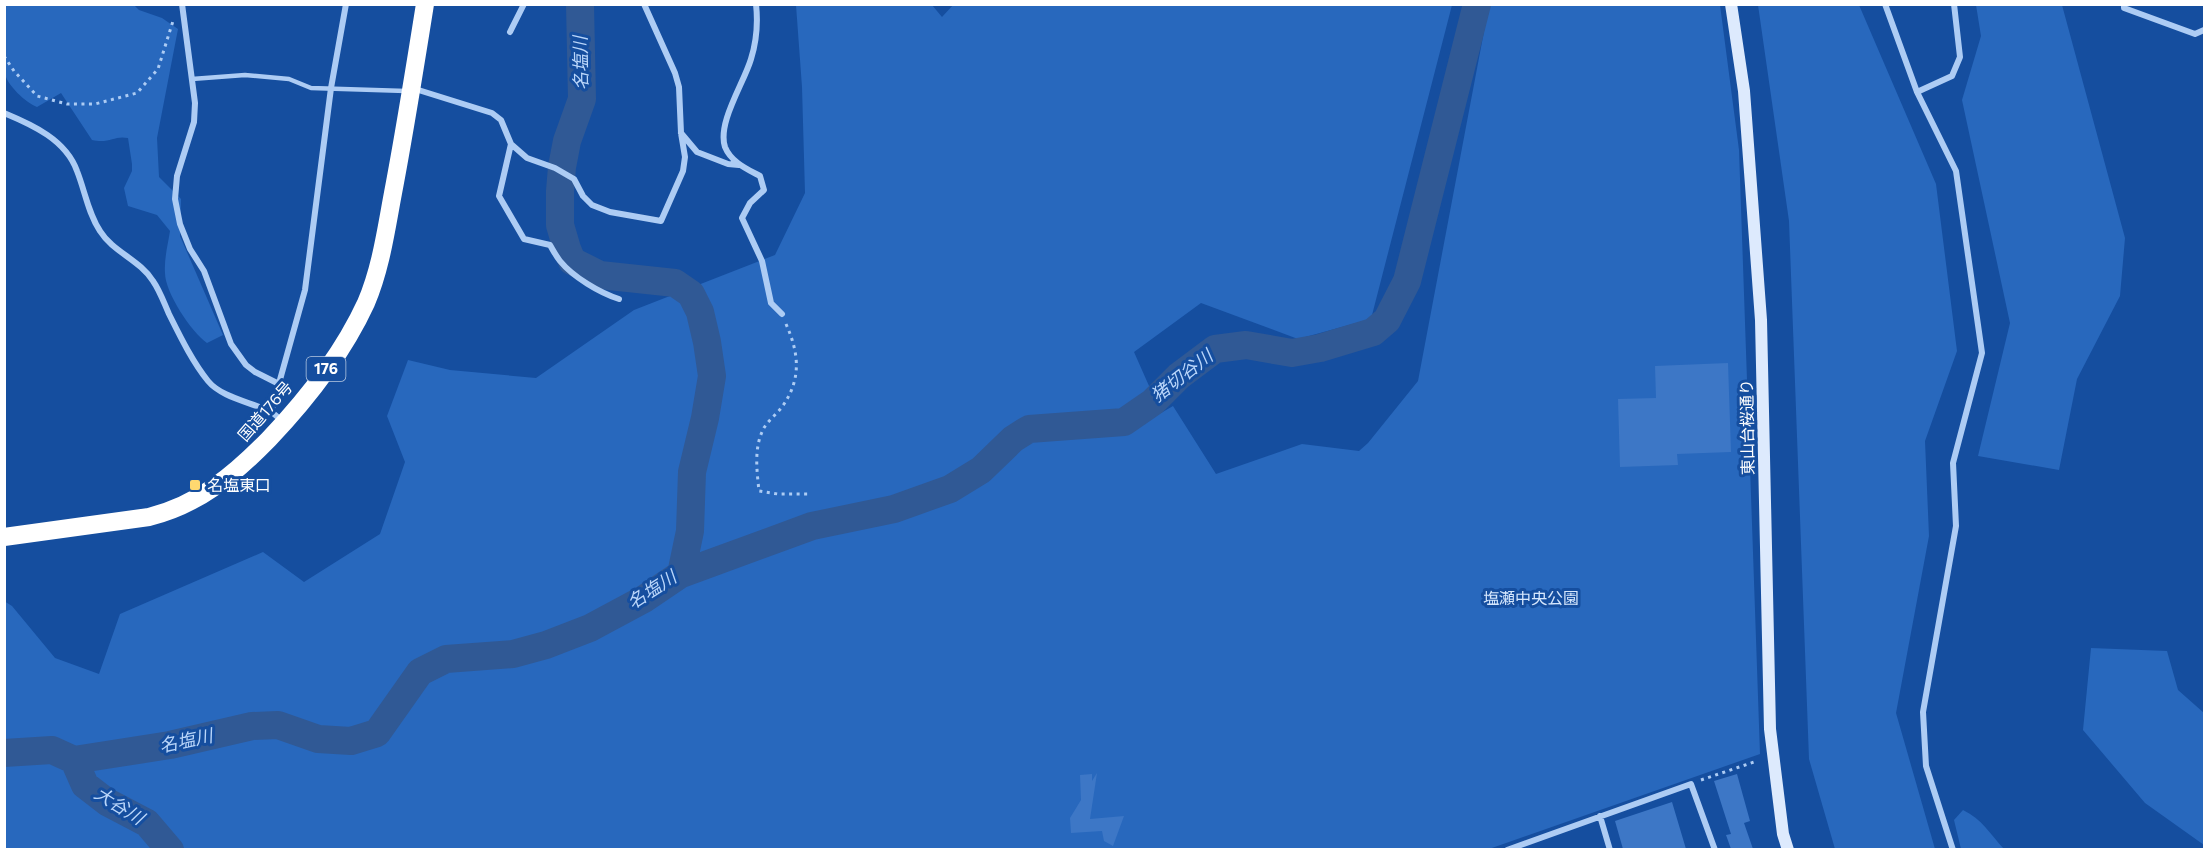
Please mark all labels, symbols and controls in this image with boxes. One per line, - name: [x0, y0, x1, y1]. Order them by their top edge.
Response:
- water label: 名塩川: [568, 34, 591, 90]
- water label: 猪切谷川: [1146, 343, 1218, 406]
- road number: 176: [306, 357, 346, 381]
- street label: 国道176号: [234, 377, 296, 444]
- street label: 東山台桜通り: [1736, 379, 1757, 475]
- place label: 名塩東口: [207, 475, 271, 494]
- marker: 名塩東口: [188, 478, 202, 492]
- water label: 名塩川: [623, 564, 682, 613]
- park label: 塩瀬中央公園: [1483, 588, 1579, 607]
- water label: 名塩川: [157, 723, 216, 756]
- water label: 大谷川: [91, 782, 150, 830]

